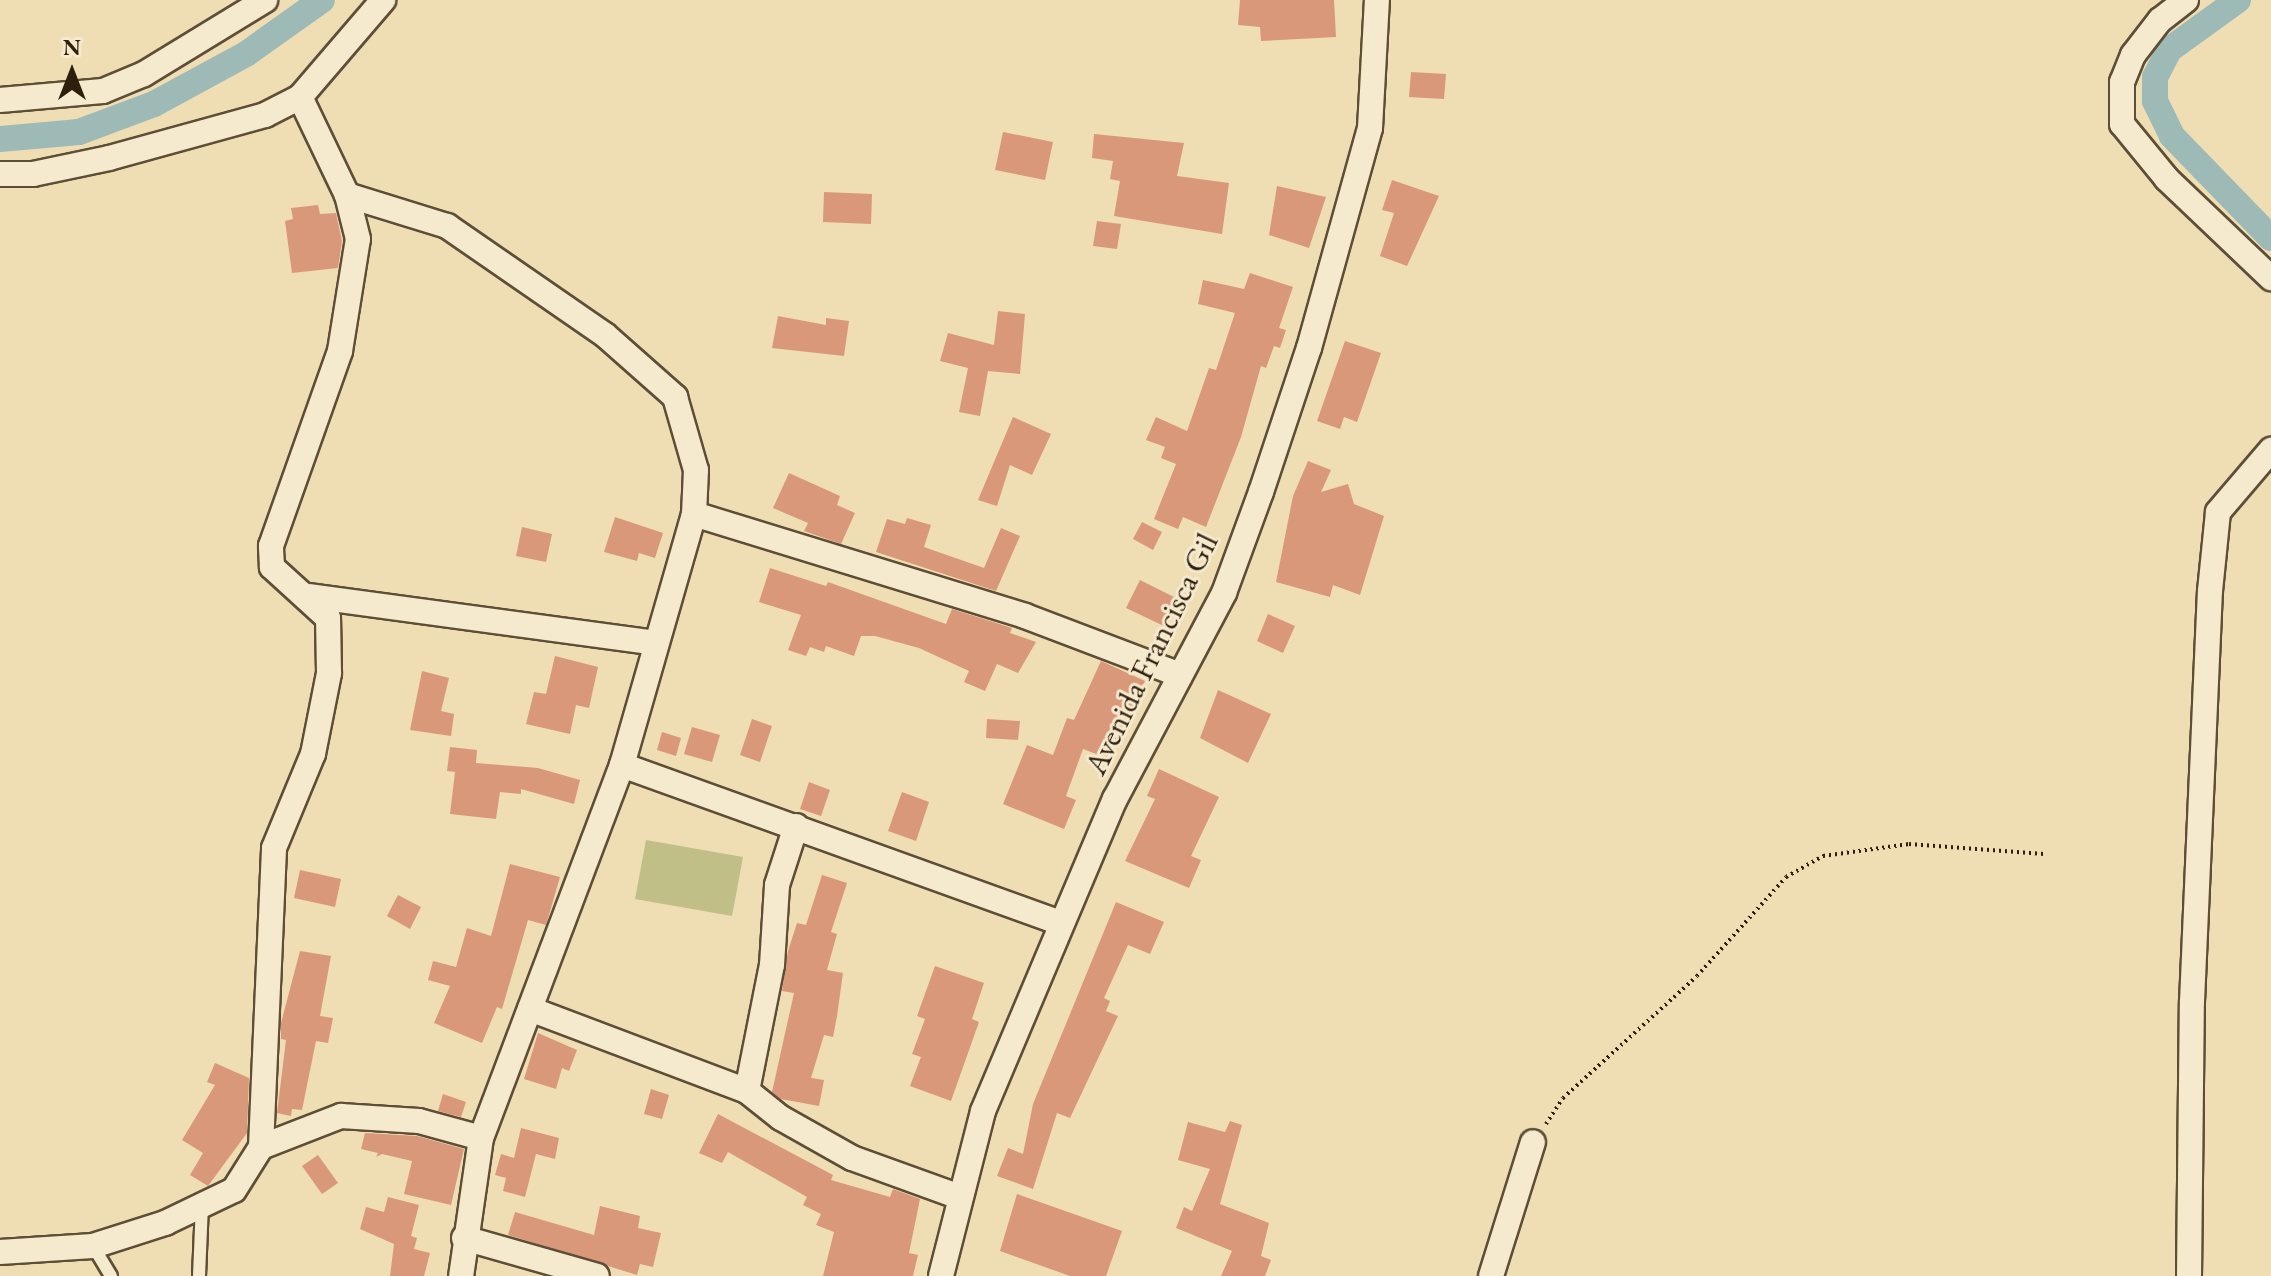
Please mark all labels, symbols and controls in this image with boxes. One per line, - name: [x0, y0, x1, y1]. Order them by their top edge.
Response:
- north arrow: [32, 32, 112, 112]
- text: N: [63, 33, 81, 62]
- street label: Avenida Francisca Gil: [1076, 527, 1226, 781]

